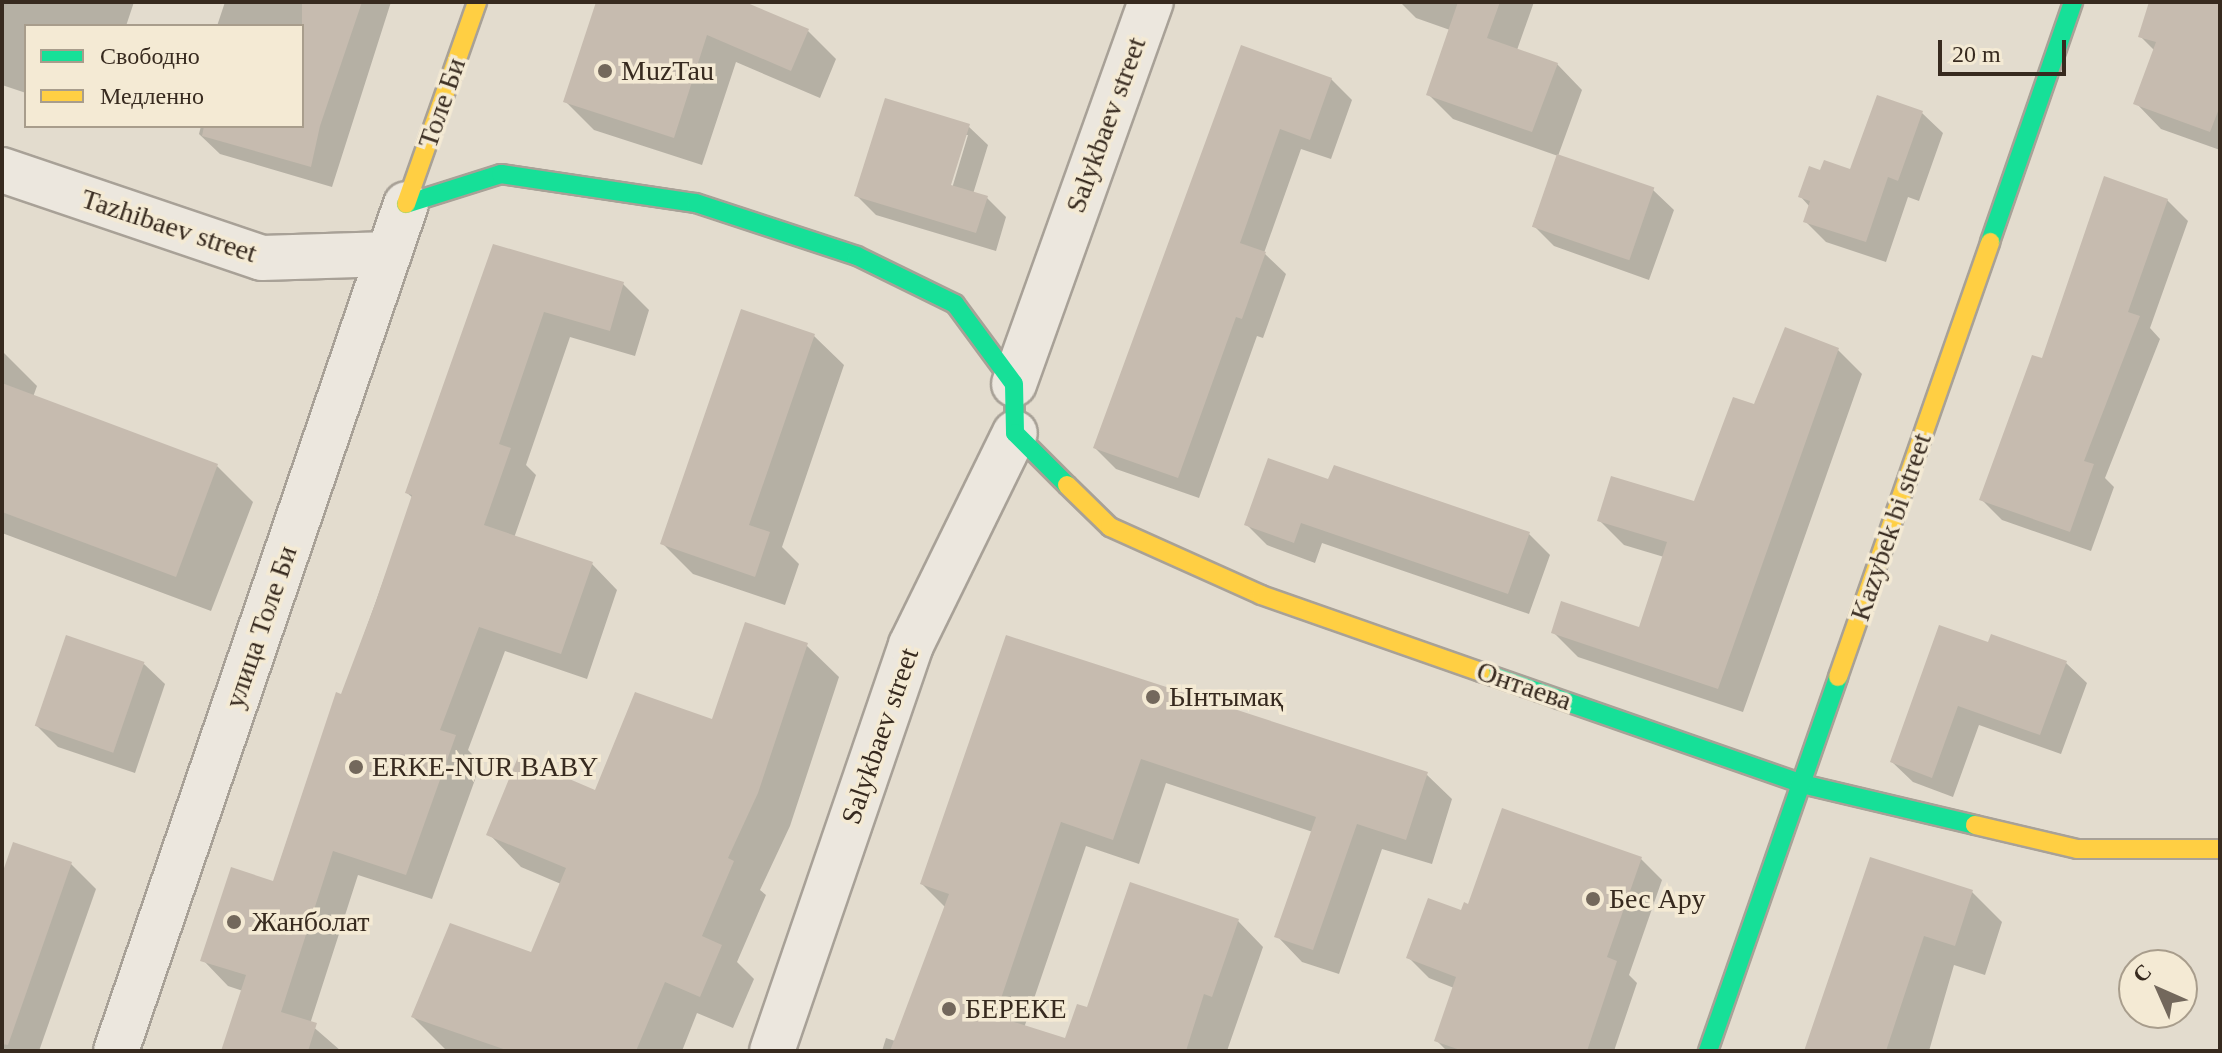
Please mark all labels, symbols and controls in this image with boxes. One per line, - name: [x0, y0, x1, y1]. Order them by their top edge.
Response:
- legend: [24, 24, 304, 128]
- scale bar: [1942, 24, 2070, 74]
- street label: Salykbaev street: [1059, 33, 1153, 217]
- text: 20 m: [1952, 41, 2001, 67]
- text: Свободно: [100, 43, 200, 69]
- street label: Толе Би: [411, 54, 473, 152]
- place label: MuzTau: [621, 54, 714, 88]
- marker: MuzTau: [596, 62, 614, 80]
- text: Медленно: [100, 83, 204, 109]
- street label: Tazhibaev street: [77, 182, 261, 270]
- street label: Kazybek bi street: [1843, 429, 1939, 625]
- street label: улица Толе Би: [218, 542, 304, 712]
- street label: Salykbaev street: [834, 643, 926, 829]
- street label: Онтаева: [1472, 654, 1576, 718]
- place label: Ынтымақ: [1169, 680, 1283, 714]
- marker: Ынтымақ: [1144, 688, 1162, 706]
- place label: ERKE-NUR BABY: [372, 750, 598, 784]
- marker: ERKE-NUR BABY: [347, 758, 365, 776]
- place label: Бес Ару: [1609, 882, 1705, 916]
- marker: Бес Ару: [1584, 890, 1602, 908]
- place label: Жанболат: [252, 905, 370, 939]
- marker: Жанболат: [223, 911, 245, 933]
- north arrow: [2118, 949, 2198, 1029]
- text: С: [2128, 959, 2157, 988]
- place label: БЕРЕКЕ: [965, 992, 1067, 1026]
- marker: БЕРЕКЕ: [940, 1000, 958, 1018]

